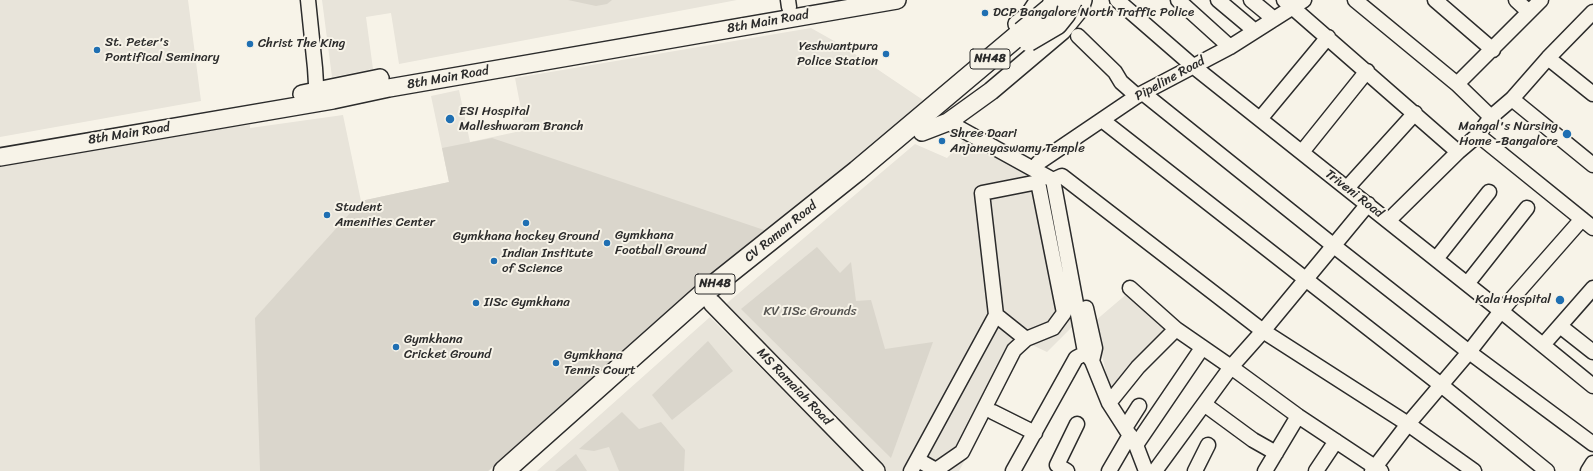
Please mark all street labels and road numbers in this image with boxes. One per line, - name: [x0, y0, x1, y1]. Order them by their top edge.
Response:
- street label: 8th Main Road: [726, 7, 810, 37]
- road number: NH48: [970, 49, 1010, 69]
- street label: Pipeline Road: [1132, 53, 1208, 105]
- street label: 8th Main Road: [406, 63, 490, 93]
- street label: 8th Main Road: [87, 120, 171, 148]
- street label: Triveni Road: [1322, 166, 1386, 222]
- street label: CV Raman Road: [742, 198, 820, 266]
- road number: NH48: [695, 274, 735, 294]
- street label: MS Ramaiah Road: [753, 345, 835, 429]

